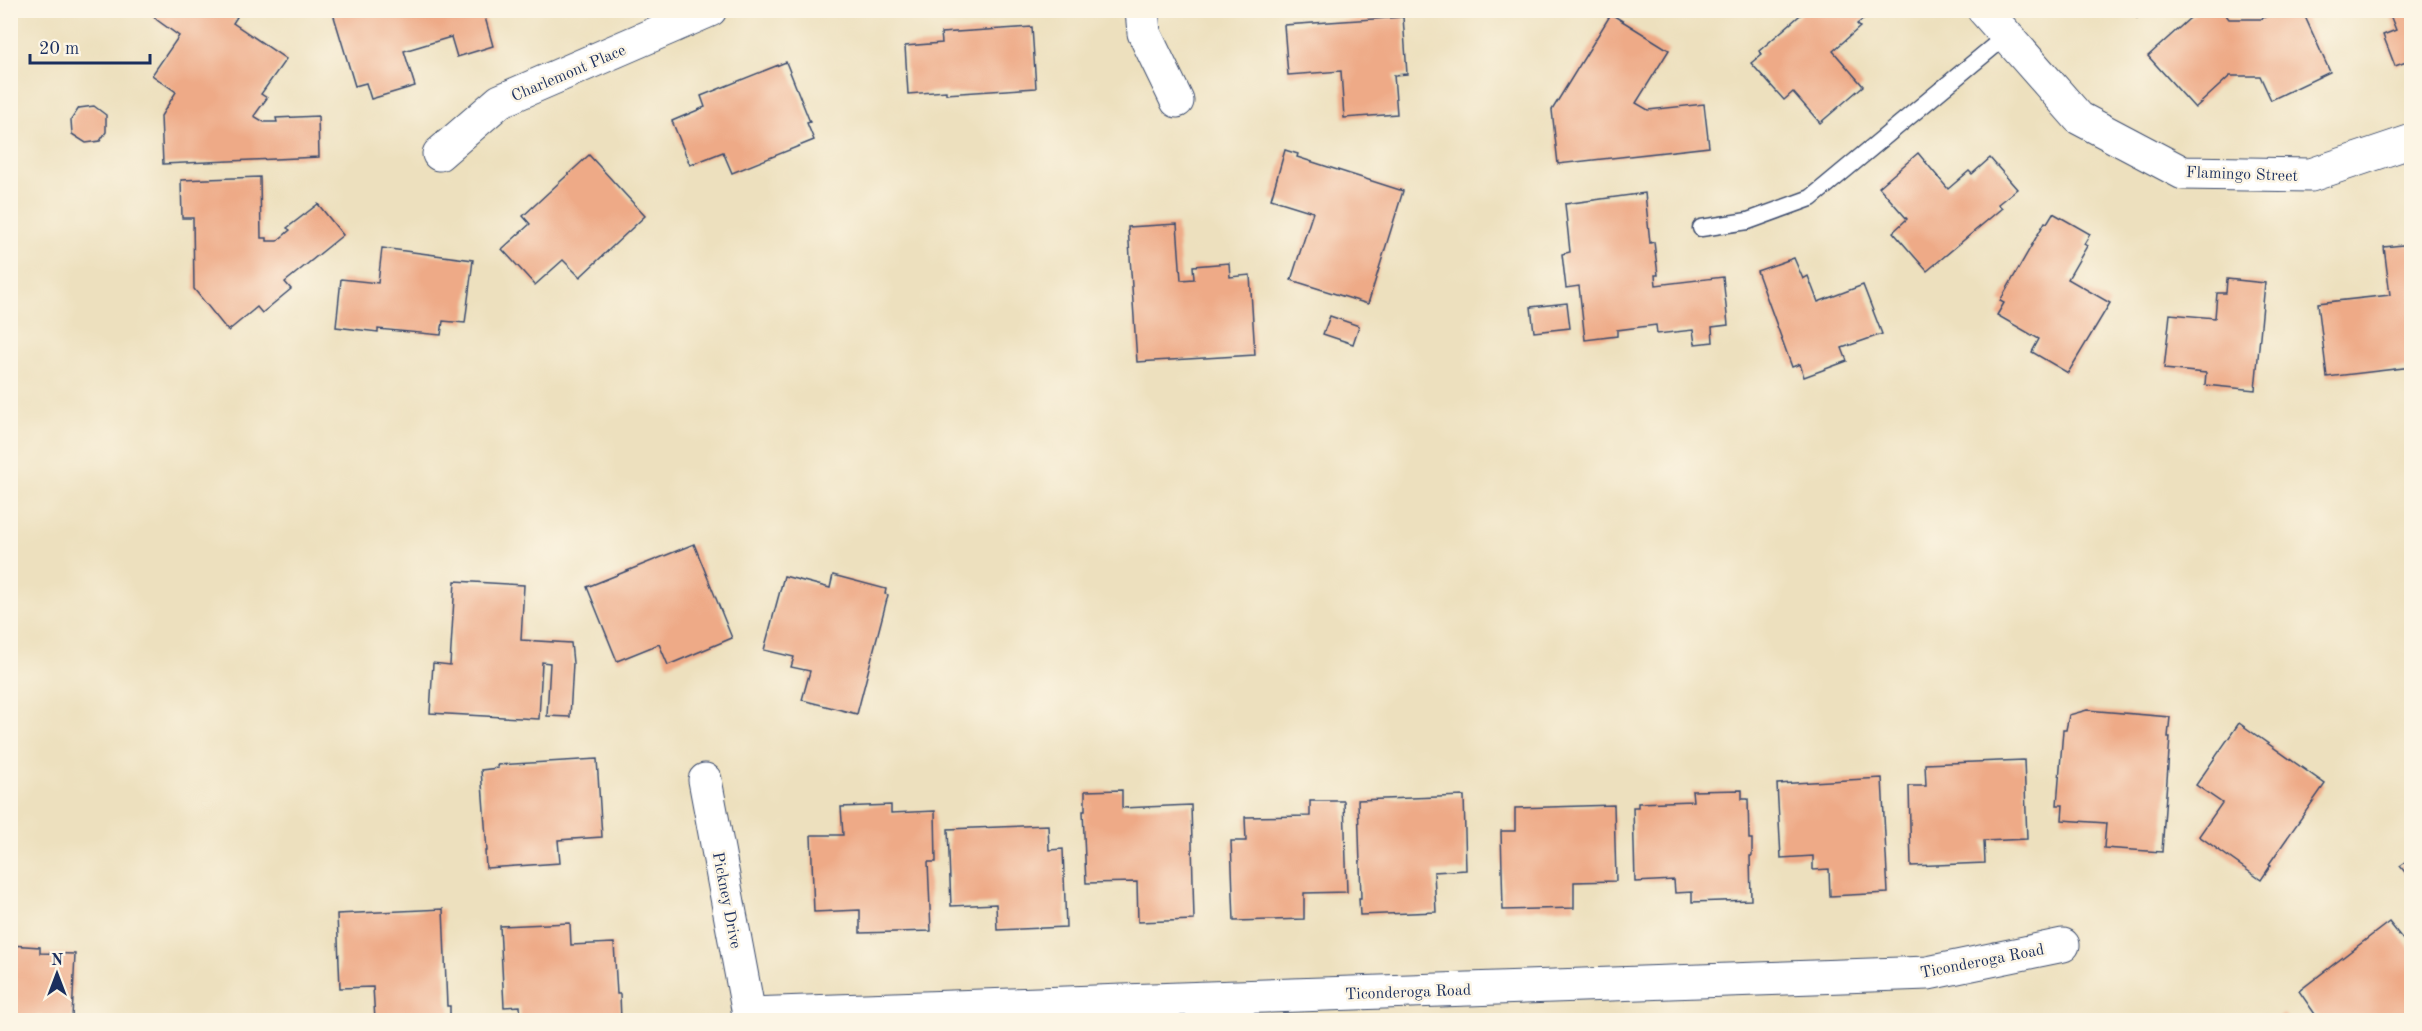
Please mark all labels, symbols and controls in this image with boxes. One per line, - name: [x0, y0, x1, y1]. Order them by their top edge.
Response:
- scale bar: [30, 27, 150, 65]
- text: 20 m: [39, 40, 79, 58]
- street label: Charlemont Place: [509, 43, 628, 105]
- street label: Flamingo Street: [2186, 165, 2299, 185]
- street label: Pickney Drive: [709, 851, 743, 950]
- street label: Ticonderoga Road: [1919, 942, 2046, 982]
- north arrow: [27, 944, 87, 1004]
- text: N: [51, 953, 64, 969]
- street label: Ticonderoga Road: [1345, 983, 1471, 1003]

